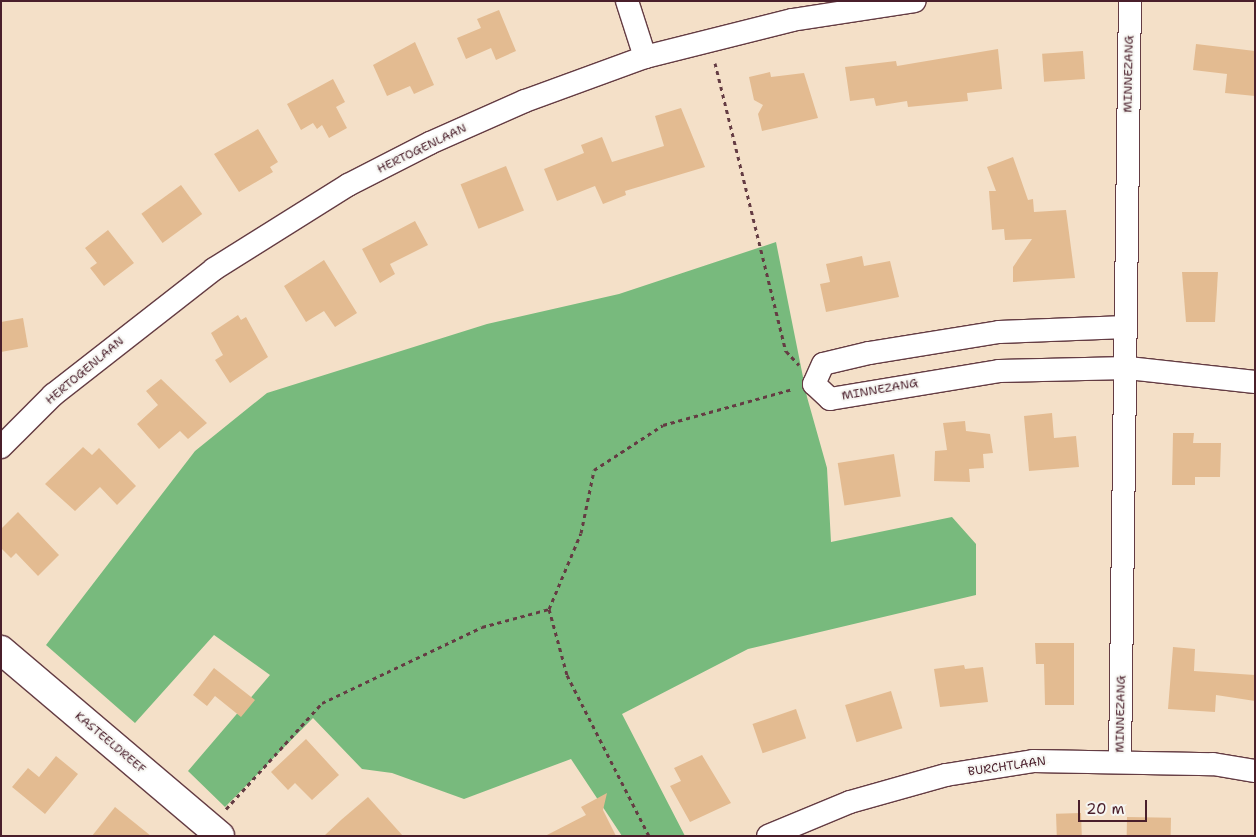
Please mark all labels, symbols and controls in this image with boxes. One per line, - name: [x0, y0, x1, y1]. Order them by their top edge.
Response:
- street label: MINNEZANG: [1121, 35, 1137, 113]
- street label: HERTOGENLAAN: [375, 121, 469, 177]
- street label: HERTOGENLAAN: [43, 334, 127, 408]
- street label: MINNEZANG: [841, 376, 919, 404]
- street label: MINNEZANG: [1113, 675, 1129, 753]
- street label: KASTEELDREEF: [72, 709, 148, 777]
- street label: BURCHTLAAN: [967, 754, 1047, 780]
- scale bar: [1081, 790, 1150, 822]
- text: 20 m: [1086, 799, 1125, 819]

